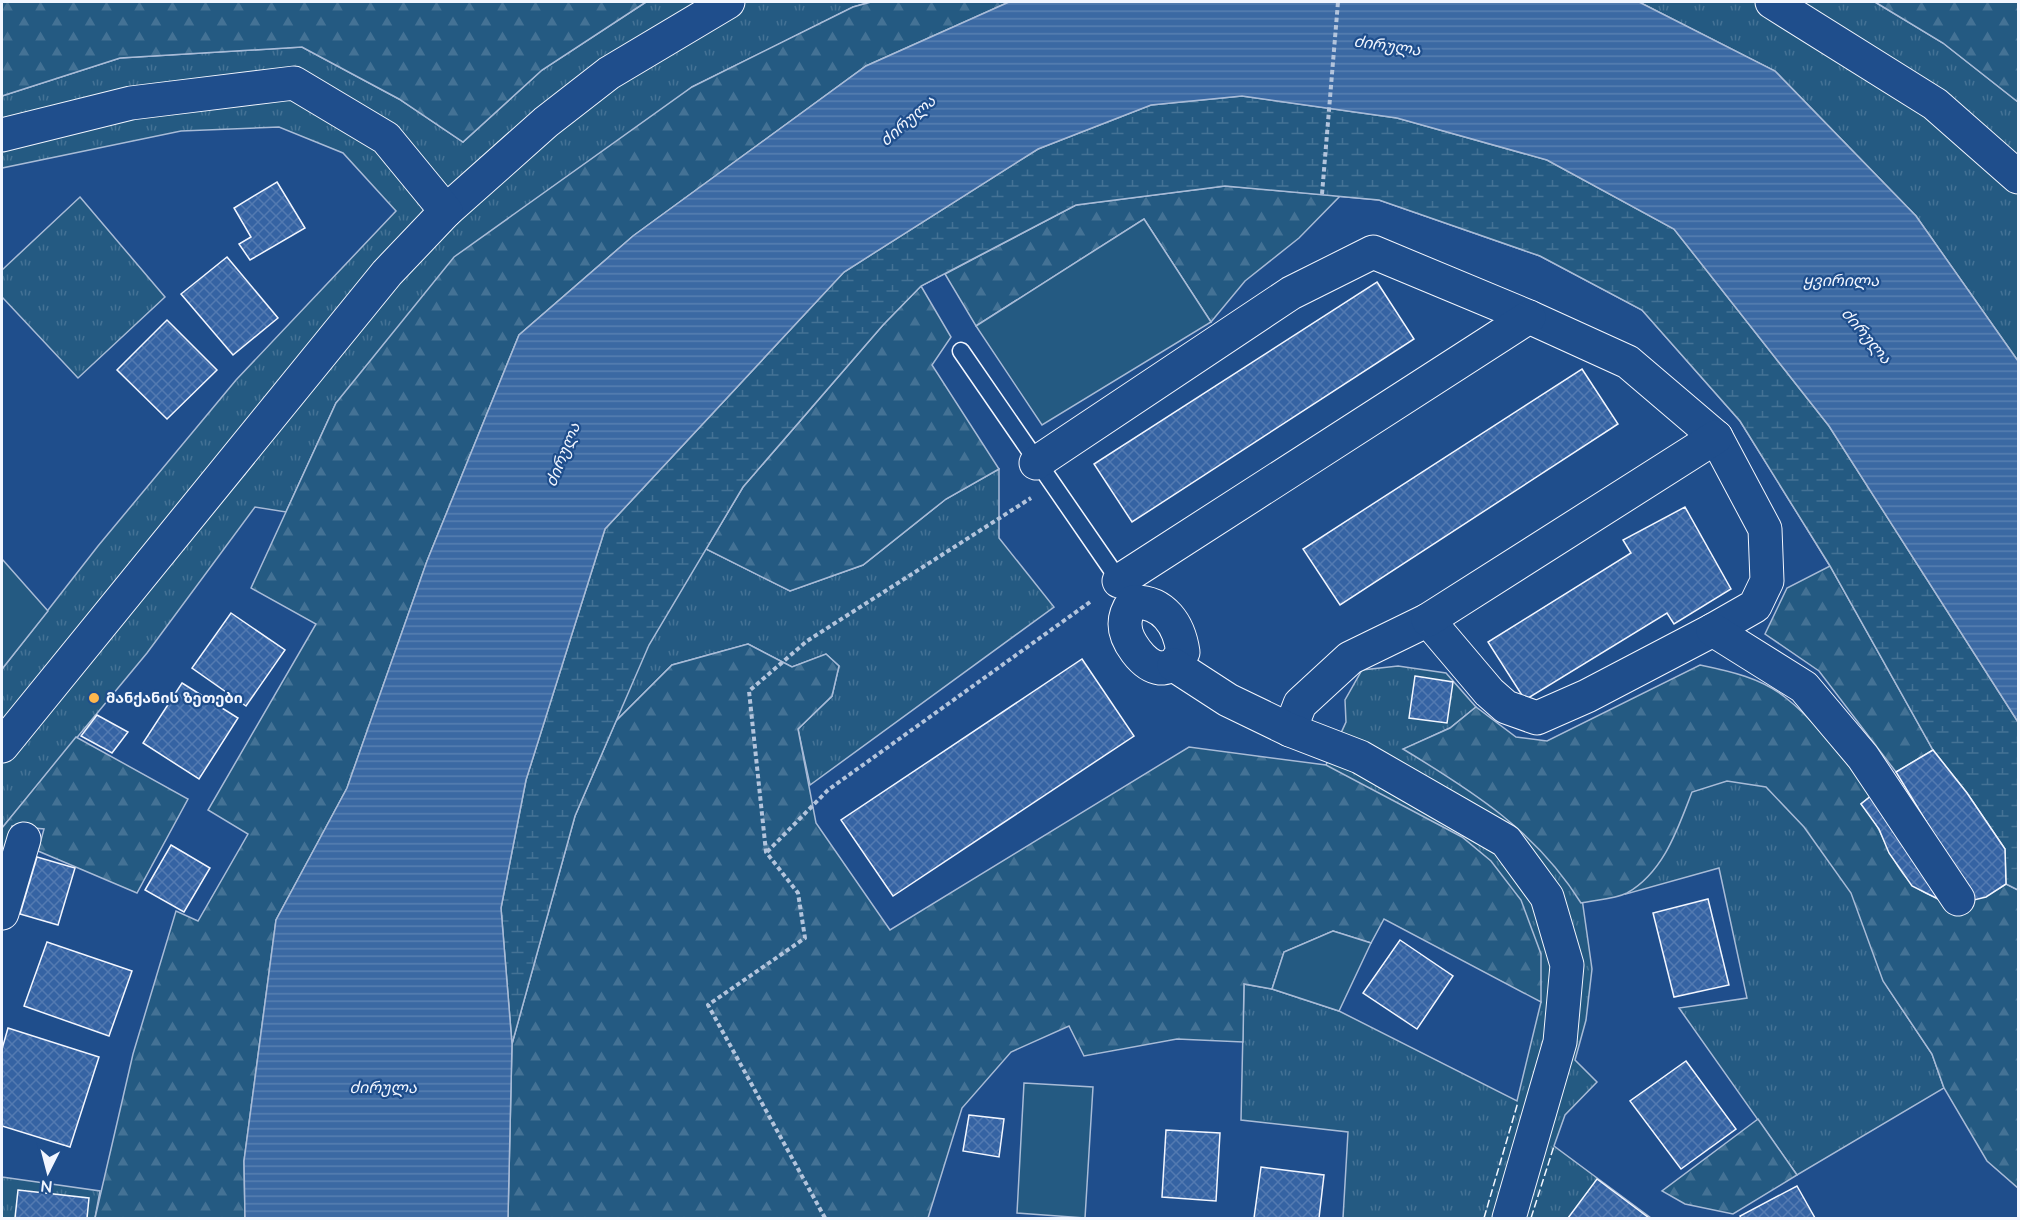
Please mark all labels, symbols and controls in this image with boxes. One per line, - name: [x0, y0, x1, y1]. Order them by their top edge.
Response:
- water label: ძირულა: [1352, 30, 1422, 62]
- water label: ძირულა: [875, 90, 941, 151]
- water label: ყვირილა: [1803, 270, 1879, 292]
- water label: ძირულა: [1836, 303, 1896, 369]
- water label: ძირულა: [540, 419, 586, 490]
- place label: მანქანის ზეთები: [106, 688, 243, 708]
- marker: მანქანის ზეთები: [87, 691, 101, 705]
- water label: ძირულა: [349, 1077, 417, 1099]
- north arrow: [18, 1142, 78, 1202]
- text: N: [39, 1174, 54, 1197]

